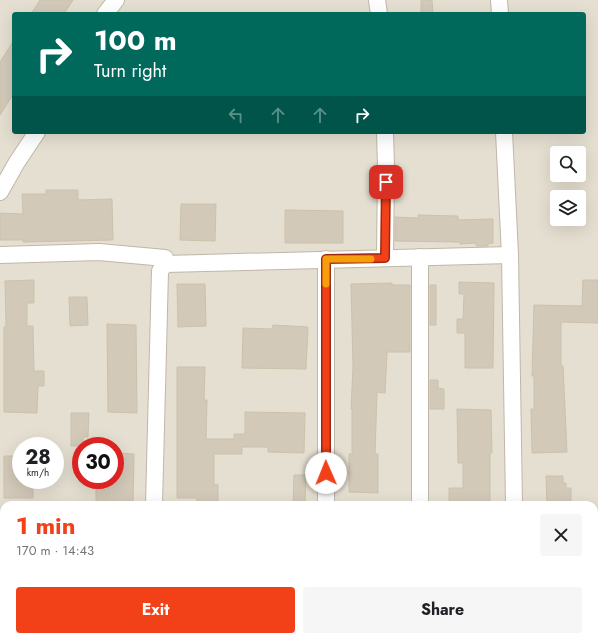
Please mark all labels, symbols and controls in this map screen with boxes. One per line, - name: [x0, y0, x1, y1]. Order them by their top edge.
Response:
- text: 100 m: [94, 20, 177, 61]
- icon: right: [28, 28, 80, 80]
- text: Turn right: [94, 58, 166, 84]
- icon: left: [225, 104, 247, 126]
- icon: ahead: [267, 104, 289, 126]
- icon: ahead: [309, 104, 331, 126]
- icon: right: [351, 104, 373, 126]
- map controls: [550, 146, 586, 226]
- button: search: [550, 146, 586, 182]
- pin: [369, 165, 403, 199]
- icon: arrive: [375, 171, 397, 193]
- button: layers: [550, 190, 586, 226]
- speed limit sign: 30: [72, 437, 124, 489]
- text: 28: [25, 443, 51, 472]
- position arrow: [305, 452, 347, 494]
- text: km/h: [27, 465, 49, 480]
- text: 1 min: [16, 508, 76, 543]
- button: close: [540, 514, 582, 556]
- text: 170 m · 14:43: [16, 541, 94, 560]
- button: Exit: [16, 587, 295, 633]
- button: Share: [303, 587, 582, 633]

